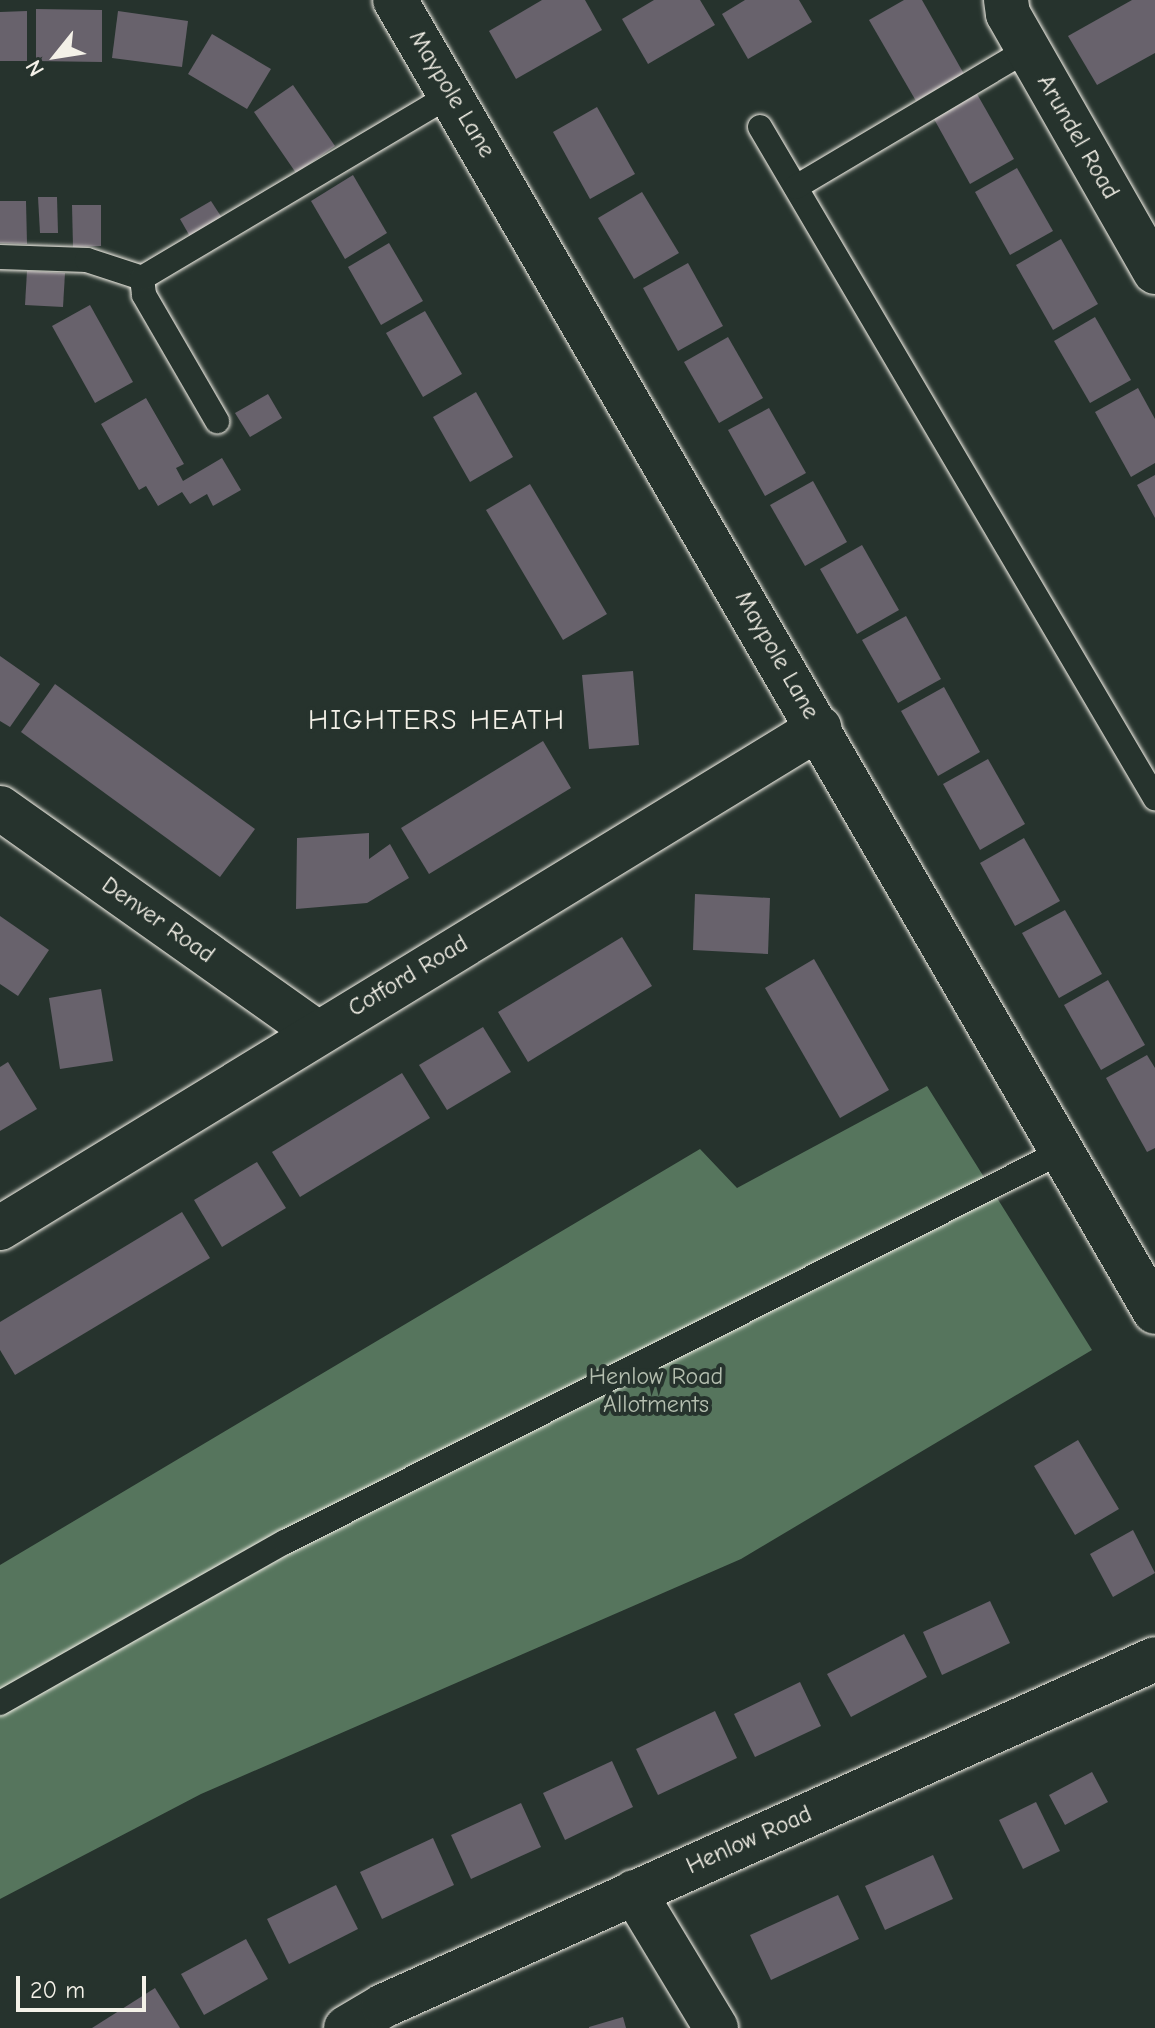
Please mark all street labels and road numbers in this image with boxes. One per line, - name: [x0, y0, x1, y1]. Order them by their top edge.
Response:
- street label: Maypole Lane: [403, 25, 501, 163]
- street label: Arundel Road: [1031, 70, 1125, 204]
- street label: Maypole Lane: [729, 586, 825, 724]
- street label: Denver Road: [96, 871, 220, 969]
- street label: Cotford Road: [343, 929, 473, 1023]
- street label: Henlow Road: [682, 1799, 816, 1881]

